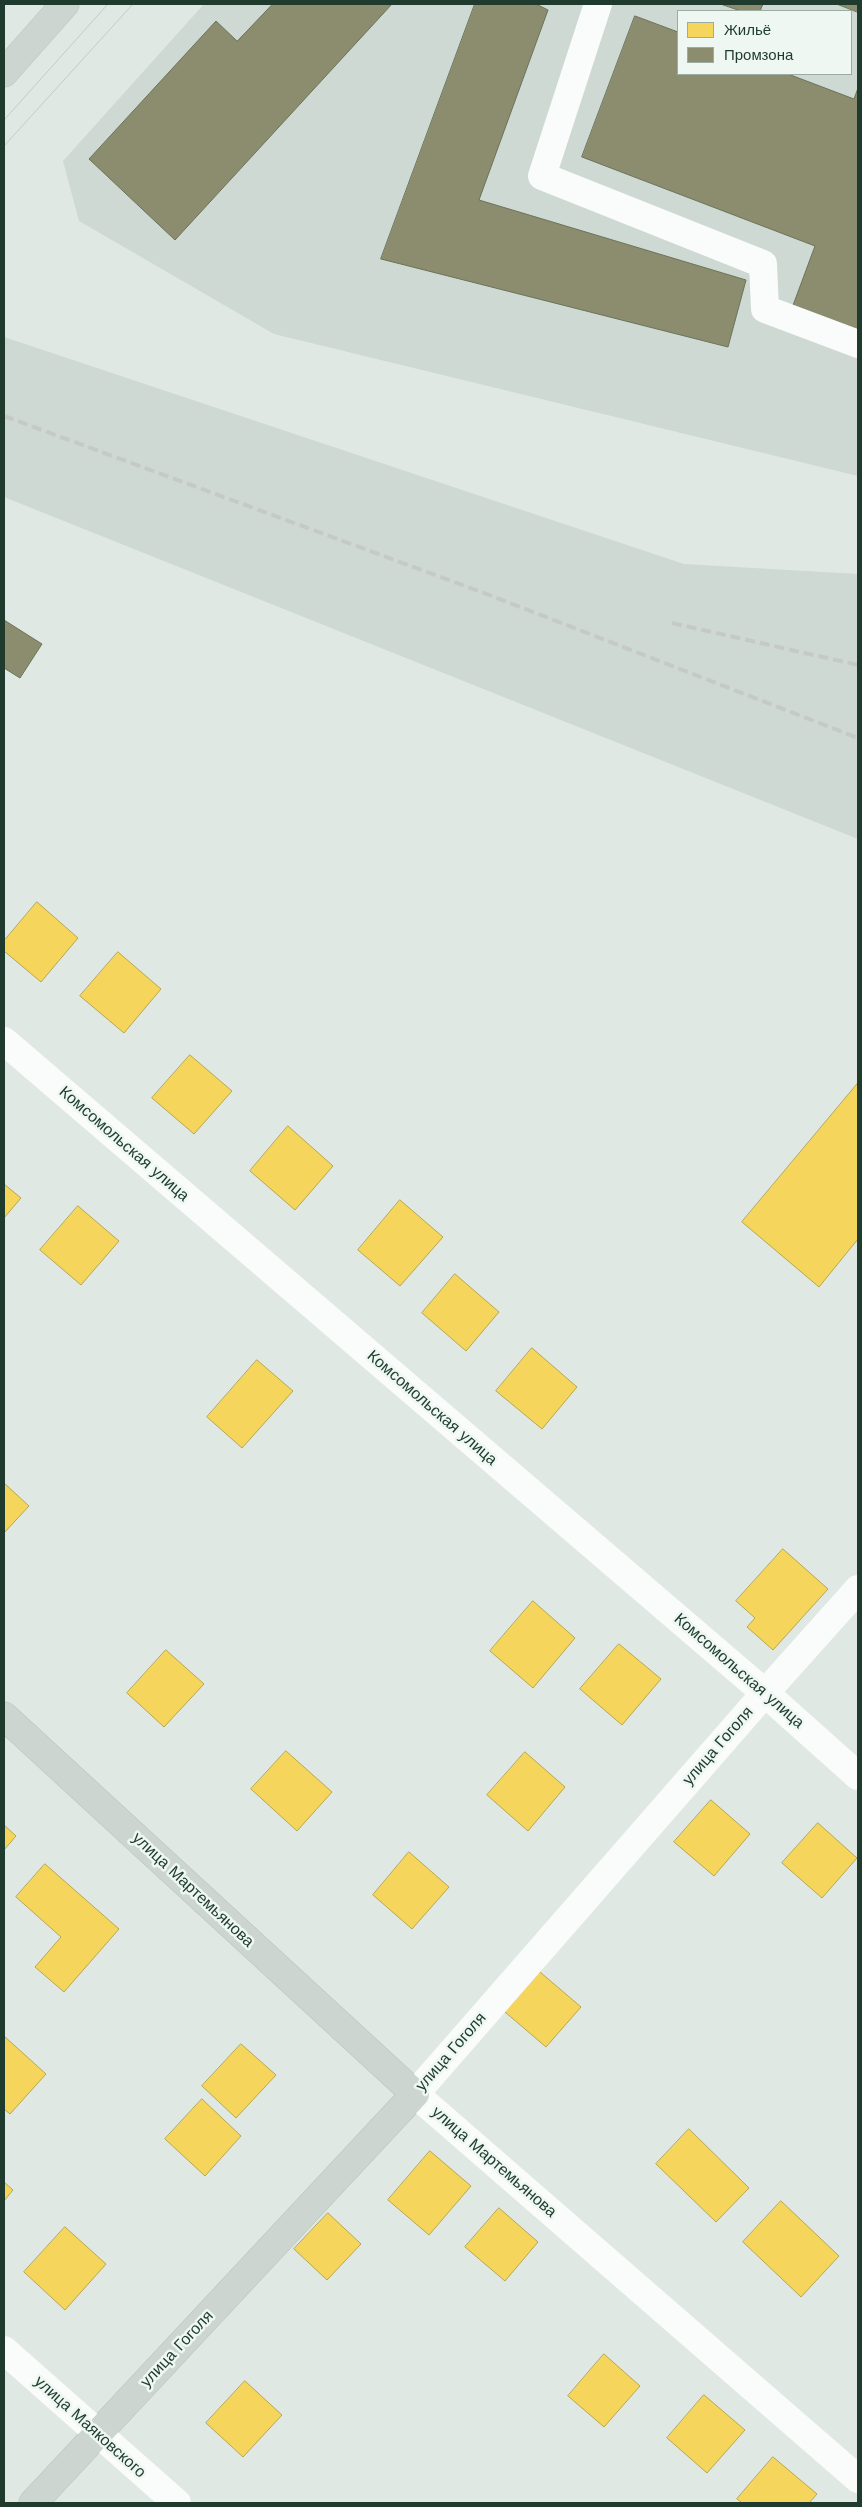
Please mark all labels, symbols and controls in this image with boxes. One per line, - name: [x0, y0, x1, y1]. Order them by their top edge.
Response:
- legend: [677, 10, 852, 75]
- text: Жильё: [724, 21, 771, 39]
- text: Промзона: [724, 46, 793, 64]
- street label: Комсомольская улица: [55, 1082, 193, 1206]
- street label: Комсомольская улица: [363, 1346, 501, 1470]
- street label: Комсомольская улица: [670, 1609, 808, 1733]
- street label: улица Гоголя: [679, 1703, 757, 1789]
- street label: улица Мартемьянова: [128, 1829, 258, 1951]
- street label: улица Гоголя: [412, 2009, 490, 2095]
- street label: улица Мартемьянова: [428, 2102, 560, 2222]
- street label: улица Гоголя: [137, 2307, 217, 2391]
- street label: улица Маяковского: [30, 2372, 150, 2482]

